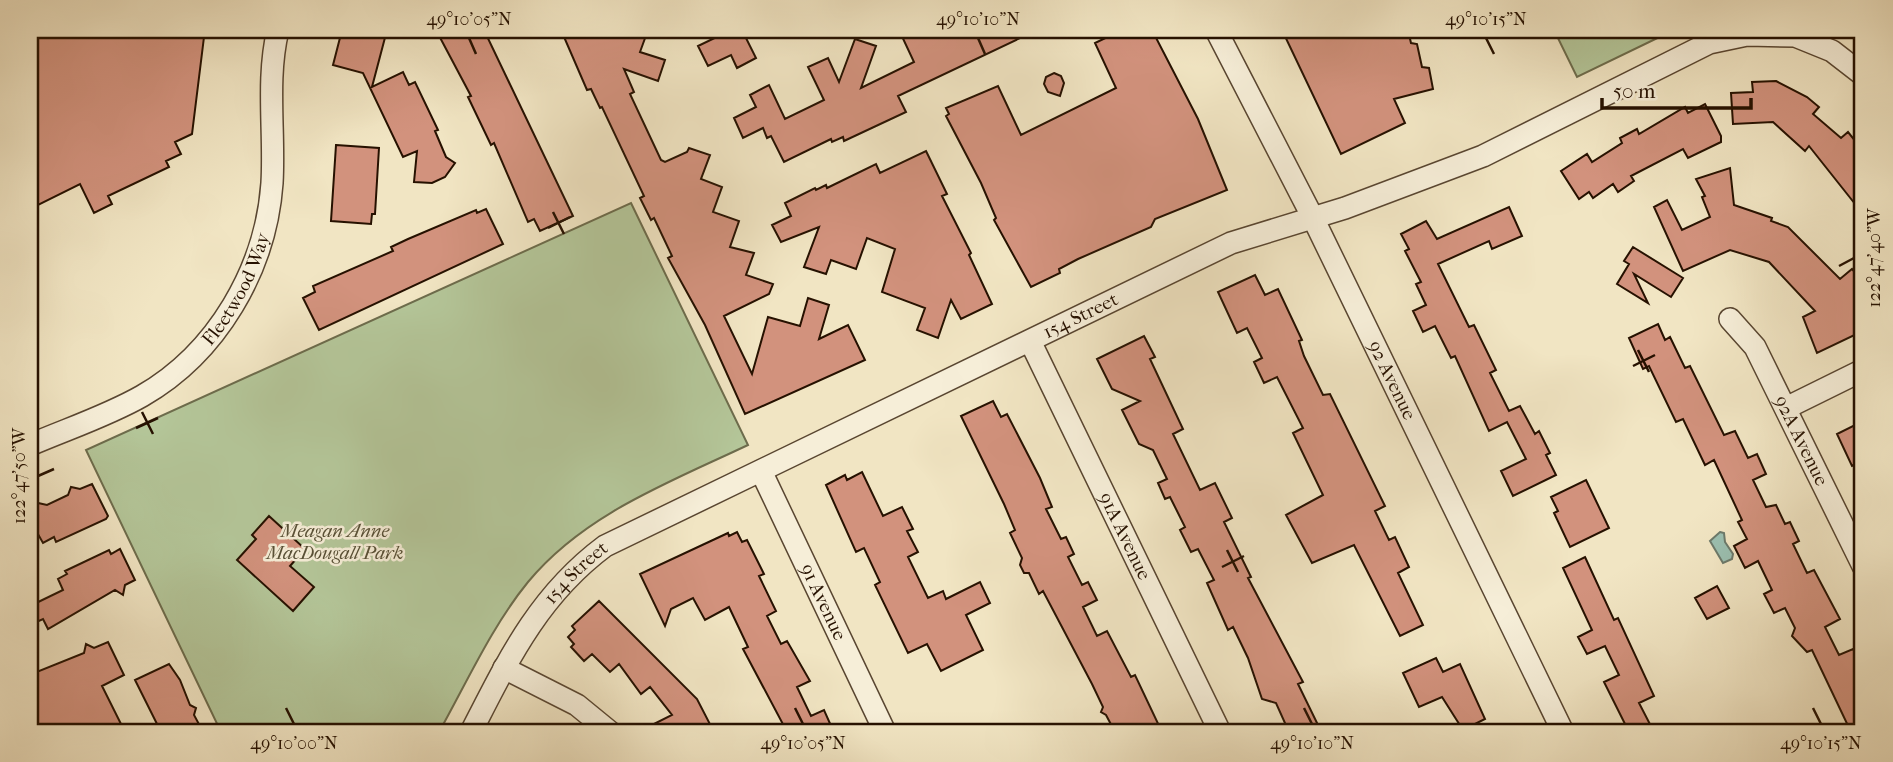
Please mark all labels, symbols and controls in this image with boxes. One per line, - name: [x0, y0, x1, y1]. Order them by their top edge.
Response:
- text: 49°10'05"N: [426, 9, 512, 30]
- text: 49°10'10"N: [936, 9, 1020, 30]
- text: 49°10'15"N: [1445, 9, 1527, 30]
- scale bar: [1602, 66, 1751, 110]
- text: 50 m: [1613, 79, 1656, 103]
- text: 122°47'40"W: [1864, 207, 1885, 308]
- street label: Fleetwood Way: [197, 230, 274, 350]
- street label: 154 Street: [1040, 288, 1122, 343]
- street label: 92 Avenue: [1363, 337, 1420, 423]
- street label: 92A Avenue: [1770, 392, 1833, 489]
- text: 122°47'50"W: [9, 426, 30, 524]
- street label: 91A Avenue: [1094, 489, 1155, 584]
- park label: Meagan Anne MacDougall Park: [264, 520, 404, 564]
- street label: 154 Street: [539, 537, 612, 608]
- street label: 91 Avenue: [796, 560, 851, 644]
- text: 49°10'00"N: [250, 733, 338, 754]
- text: 49°10'05"N: [760, 733, 846, 754]
- text: 49°10'10"N: [1270, 733, 1354, 754]
- text: 49°10'15"N: [1780, 733, 1862, 754]

